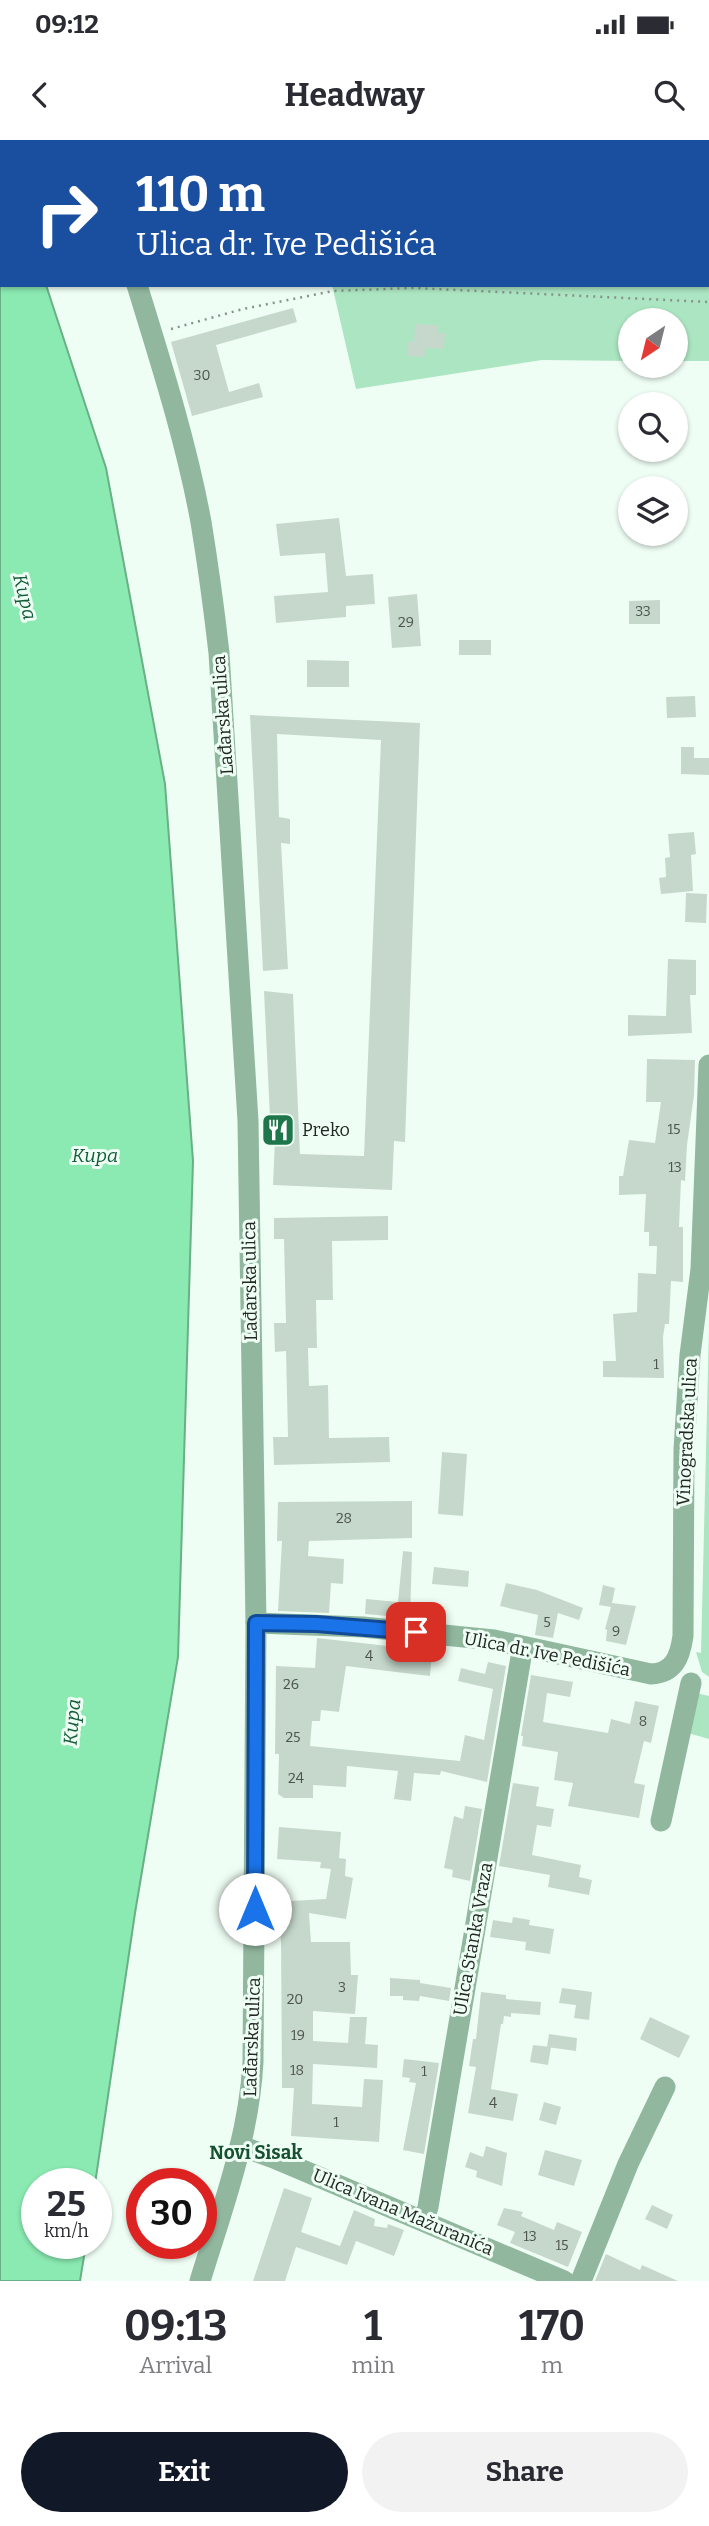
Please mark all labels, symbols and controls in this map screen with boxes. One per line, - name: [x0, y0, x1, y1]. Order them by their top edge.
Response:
- text: 09:12: [35, 9, 99, 40]
- icon: back: [21, 76, 59, 114]
- text: Headway: [284, 76, 425, 114]
- icon: search: [650, 76, 688, 114]
- text: 110 m: [136, 165, 265, 224]
- icon: right: [21, 168, 112, 259]
- text: Ulica dr. Ive Pedišića: [136, 225, 437, 263]
- north arrow: [618, 308, 688, 378]
- map controls: [618, 308, 688, 546]
- house number: 30: [194, 367, 210, 384]
- button: search: [618, 392, 688, 462]
- button: layers: [618, 476, 688, 546]
- water label: Kupa: [8, 572, 42, 622]
- house number: 33: [635, 603, 651, 620]
- house number: 29: [398, 614, 414, 631]
- street label: Lađarska ulica: [208, 654, 238, 776]
- restaurant icon: Preko: [259, 1111, 297, 1149]
- place label: Preko: [302, 1119, 350, 1141]
- house number: 15: [667, 1121, 681, 1138]
- water label: Kupa: [72, 1144, 118, 1167]
- house number: 13: [668, 1159, 682, 1176]
- street label: Lađarska ulica: [238, 1221, 262, 1341]
- house number: 1: [653, 1356, 659, 1373]
- street label: Vinogradska ulica: [672, 1357, 702, 1507]
- house number: 28: [336, 1510, 352, 1527]
- pin: [386, 1602, 446, 1662]
- icon: arrive: [397, 1613, 435, 1651]
- house number: 5: [543, 1614, 551, 1631]
- house number: 9: [612, 1623, 620, 1640]
- street label: Ulica dr. Ive Pedišića: [462, 1627, 632, 1681]
- house number: 4: [365, 1648, 373, 1665]
- house number: 26: [283, 1676, 299, 1693]
- water label: Kupa: [59, 1698, 85, 1746]
- house number: 8: [639, 1713, 647, 1730]
- house number: 25: [285, 1729, 301, 1746]
- house number: 24: [288, 1770, 304, 1787]
- street label: Ulica Stanka Vraza: [449, 1861, 497, 2017]
- position arrow: [218, 1872, 292, 1946]
- street label: Lađarska ulica: [239, 1977, 265, 2097]
- house number: 3: [338, 1979, 346, 1996]
- house number: 20: [287, 1991, 303, 2008]
- house number: 19: [291, 2027, 305, 2044]
- house number: 18: [290, 2062, 304, 2079]
- house number: 1: [421, 2063, 427, 2080]
- house number: 4: [489, 2095, 497, 2112]
- house number: 1: [333, 2114, 339, 2131]
- district label: Novi Sisak: [209, 2141, 303, 2164]
- street label: Ulica Ivana Mažuranića: [309, 2164, 497, 2260]
- speed limit sign: 30: [126, 2168, 217, 2259]
- text: 25: [47, 2183, 86, 2225]
- text: km/h: [44, 2220, 89, 2242]
- house number: 13: [523, 2228, 537, 2245]
- house number: 15: [555, 2237, 569, 2254]
- text: 09:13: [124, 2301, 228, 2351]
- text: 1: [364, 2301, 382, 2351]
- text: 170: [519, 2301, 585, 2351]
- text: Arrival: [139, 2351, 212, 2379]
- text: min: [351, 2351, 395, 2379]
- text: m: [541, 2351, 563, 2379]
- button: Exit: [21, 2432, 348, 2512]
- button: Share: [362, 2432, 688, 2512]

